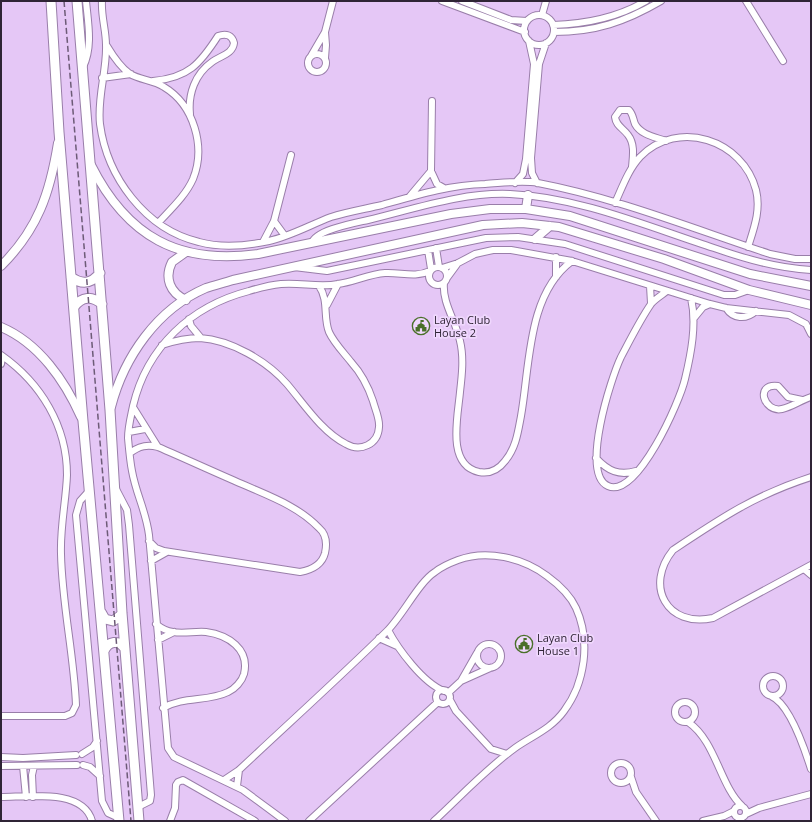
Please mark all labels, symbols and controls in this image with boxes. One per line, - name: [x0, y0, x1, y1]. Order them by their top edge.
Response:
- place label: Layan Club House 2: [434, 312, 491, 340]
- public building icon: Layan Club House 2: [411, 316, 431, 336]
- place label: Layan Club House 1: [537, 630, 594, 658]
- public building icon: Layan Club House 1: [514, 634, 534, 654]

